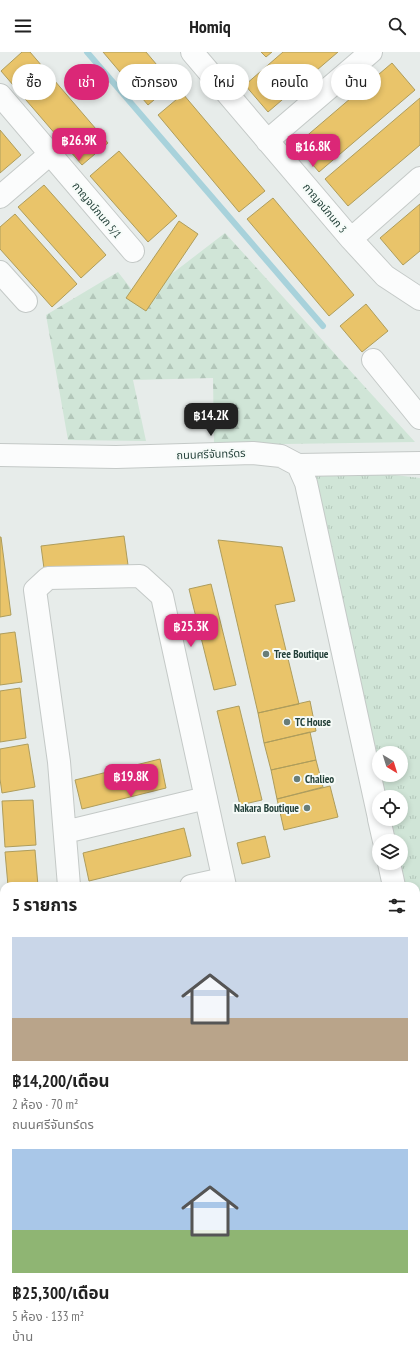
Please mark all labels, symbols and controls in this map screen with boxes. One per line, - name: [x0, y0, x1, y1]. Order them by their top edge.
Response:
- icon: menu: [12, 15, 34, 37]
- text: Homiq: [189, 15, 231, 38]
- icon: search: [386, 15, 408, 37]
- chip: ซื้อ: [12, 64, 56, 100]
- chip: เช่า: [64, 64, 109, 100]
- chip: ตัวกรอง: [117, 64, 192, 100]
- chip: ใหม่: [200, 64, 249, 100]
- chip: คอนโด: [257, 64, 323, 100]
- chip: บ้าน: [331, 64, 381, 100]
- pin: ฿26.9K: [46, 128, 112, 162]
- text: ฿26.9K: [61, 132, 97, 149]
- pin: ฿16.8K: [280, 134, 346, 168]
- text: ฿16.8K: [295, 138, 331, 155]
- street label: กาญจน์กนก 5/1: [69, 179, 125, 241]
- street label: กาญจน์กนก 3: [300, 180, 350, 236]
- pin: ฿14.2K: [178, 403, 244, 437]
- text: ฿14.2K: [193, 407, 229, 424]
- street label: ถนนศรีจันทร์ดร: [176, 446, 246, 462]
- pin: ฿25.3K: [158, 614, 224, 648]
- text: ฿25.3K: [173, 618, 209, 635]
- place label: Tree Boutique: [274, 647, 329, 661]
- marker: Tree Boutique: [261, 649, 271, 659]
- place label: TC House: [295, 715, 331, 729]
- marker: TC House: [282, 717, 292, 727]
- north arrow: [372, 746, 408, 782]
- map controls: [372, 746, 408, 870]
- pin: ฿19.8K: [98, 764, 164, 798]
- text: ฿19.8K: [113, 768, 149, 785]
- place label: Chalieo: [305, 772, 334, 786]
- marker: Chalieo: [292, 774, 302, 784]
- button: locate: [372, 790, 408, 826]
- place label: Nakara Boutique: [234, 801, 299, 815]
- marker: Nakara Boutique: [302, 803, 312, 813]
- button: layers: [372, 834, 408, 870]
- text: 5 รายการ: [12, 894, 77, 916]
- icon: filters: [386, 895, 408, 917]
- icon: home: [174, 963, 246, 1035]
- text: ฿14,200/เดือน: [12, 1070, 110, 1092]
- text: 2 ห้อง · 70 m²: [12, 1096, 78, 1113]
- text: ถนนศรีจันทร์ดร: [12, 1116, 94, 1133]
- icon: home: [174, 1175, 246, 1247]
- text: ฿25,300/เดือน: [12, 1282, 110, 1304]
- text: 5 ห้อง · 133 m²: [12, 1308, 84, 1325]
- text: บ้าน: [12, 1328, 33, 1345]

